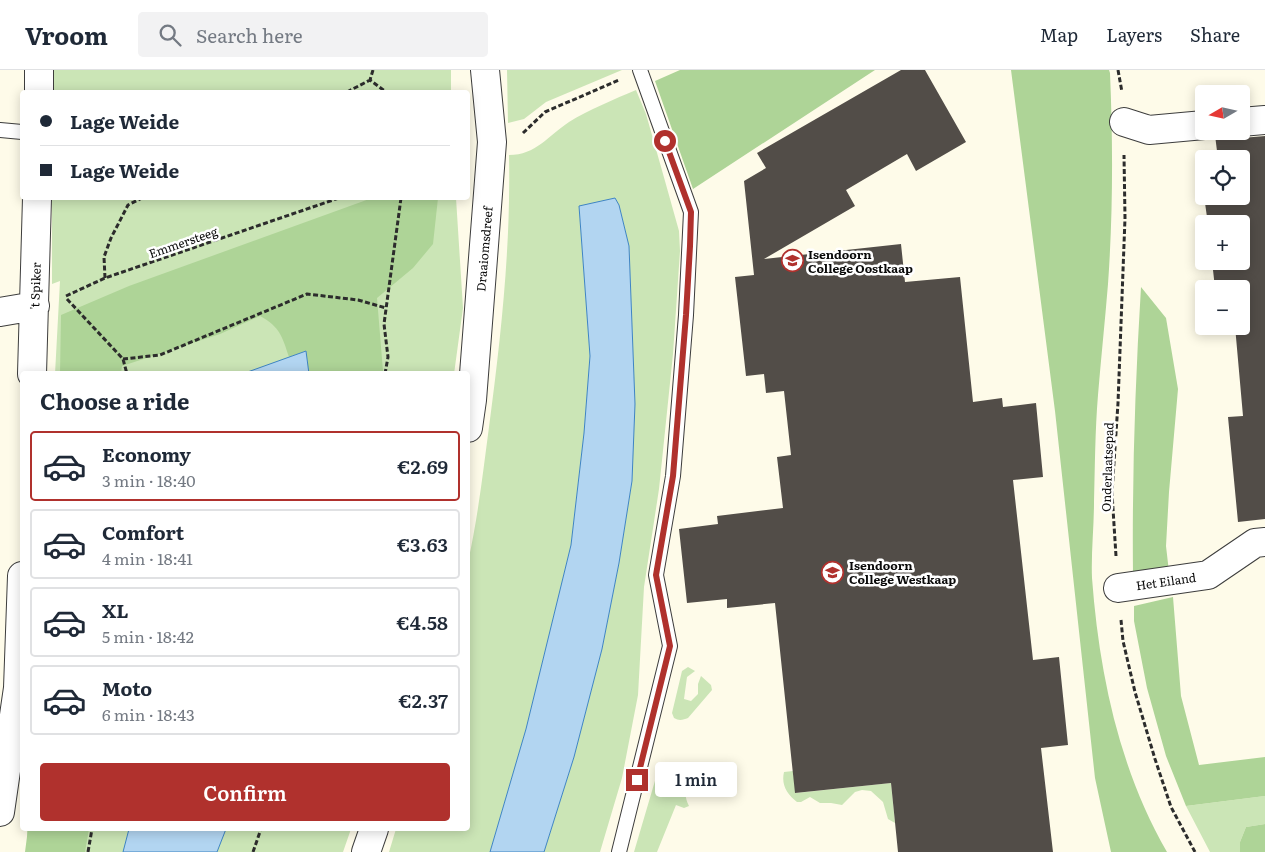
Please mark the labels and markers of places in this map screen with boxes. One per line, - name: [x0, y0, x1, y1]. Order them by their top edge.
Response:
- place label: Isendoorn College Oostkaap: [808, 245, 913, 277]
- school or university icon: Isendoorn College Oostkaap: [780, 249, 804, 273]
- place label: Isendoorn College Westkaap: [849, 556, 956, 588]
- school or university icon: Isendoorn College Westkaap: [821, 560, 845, 584]

